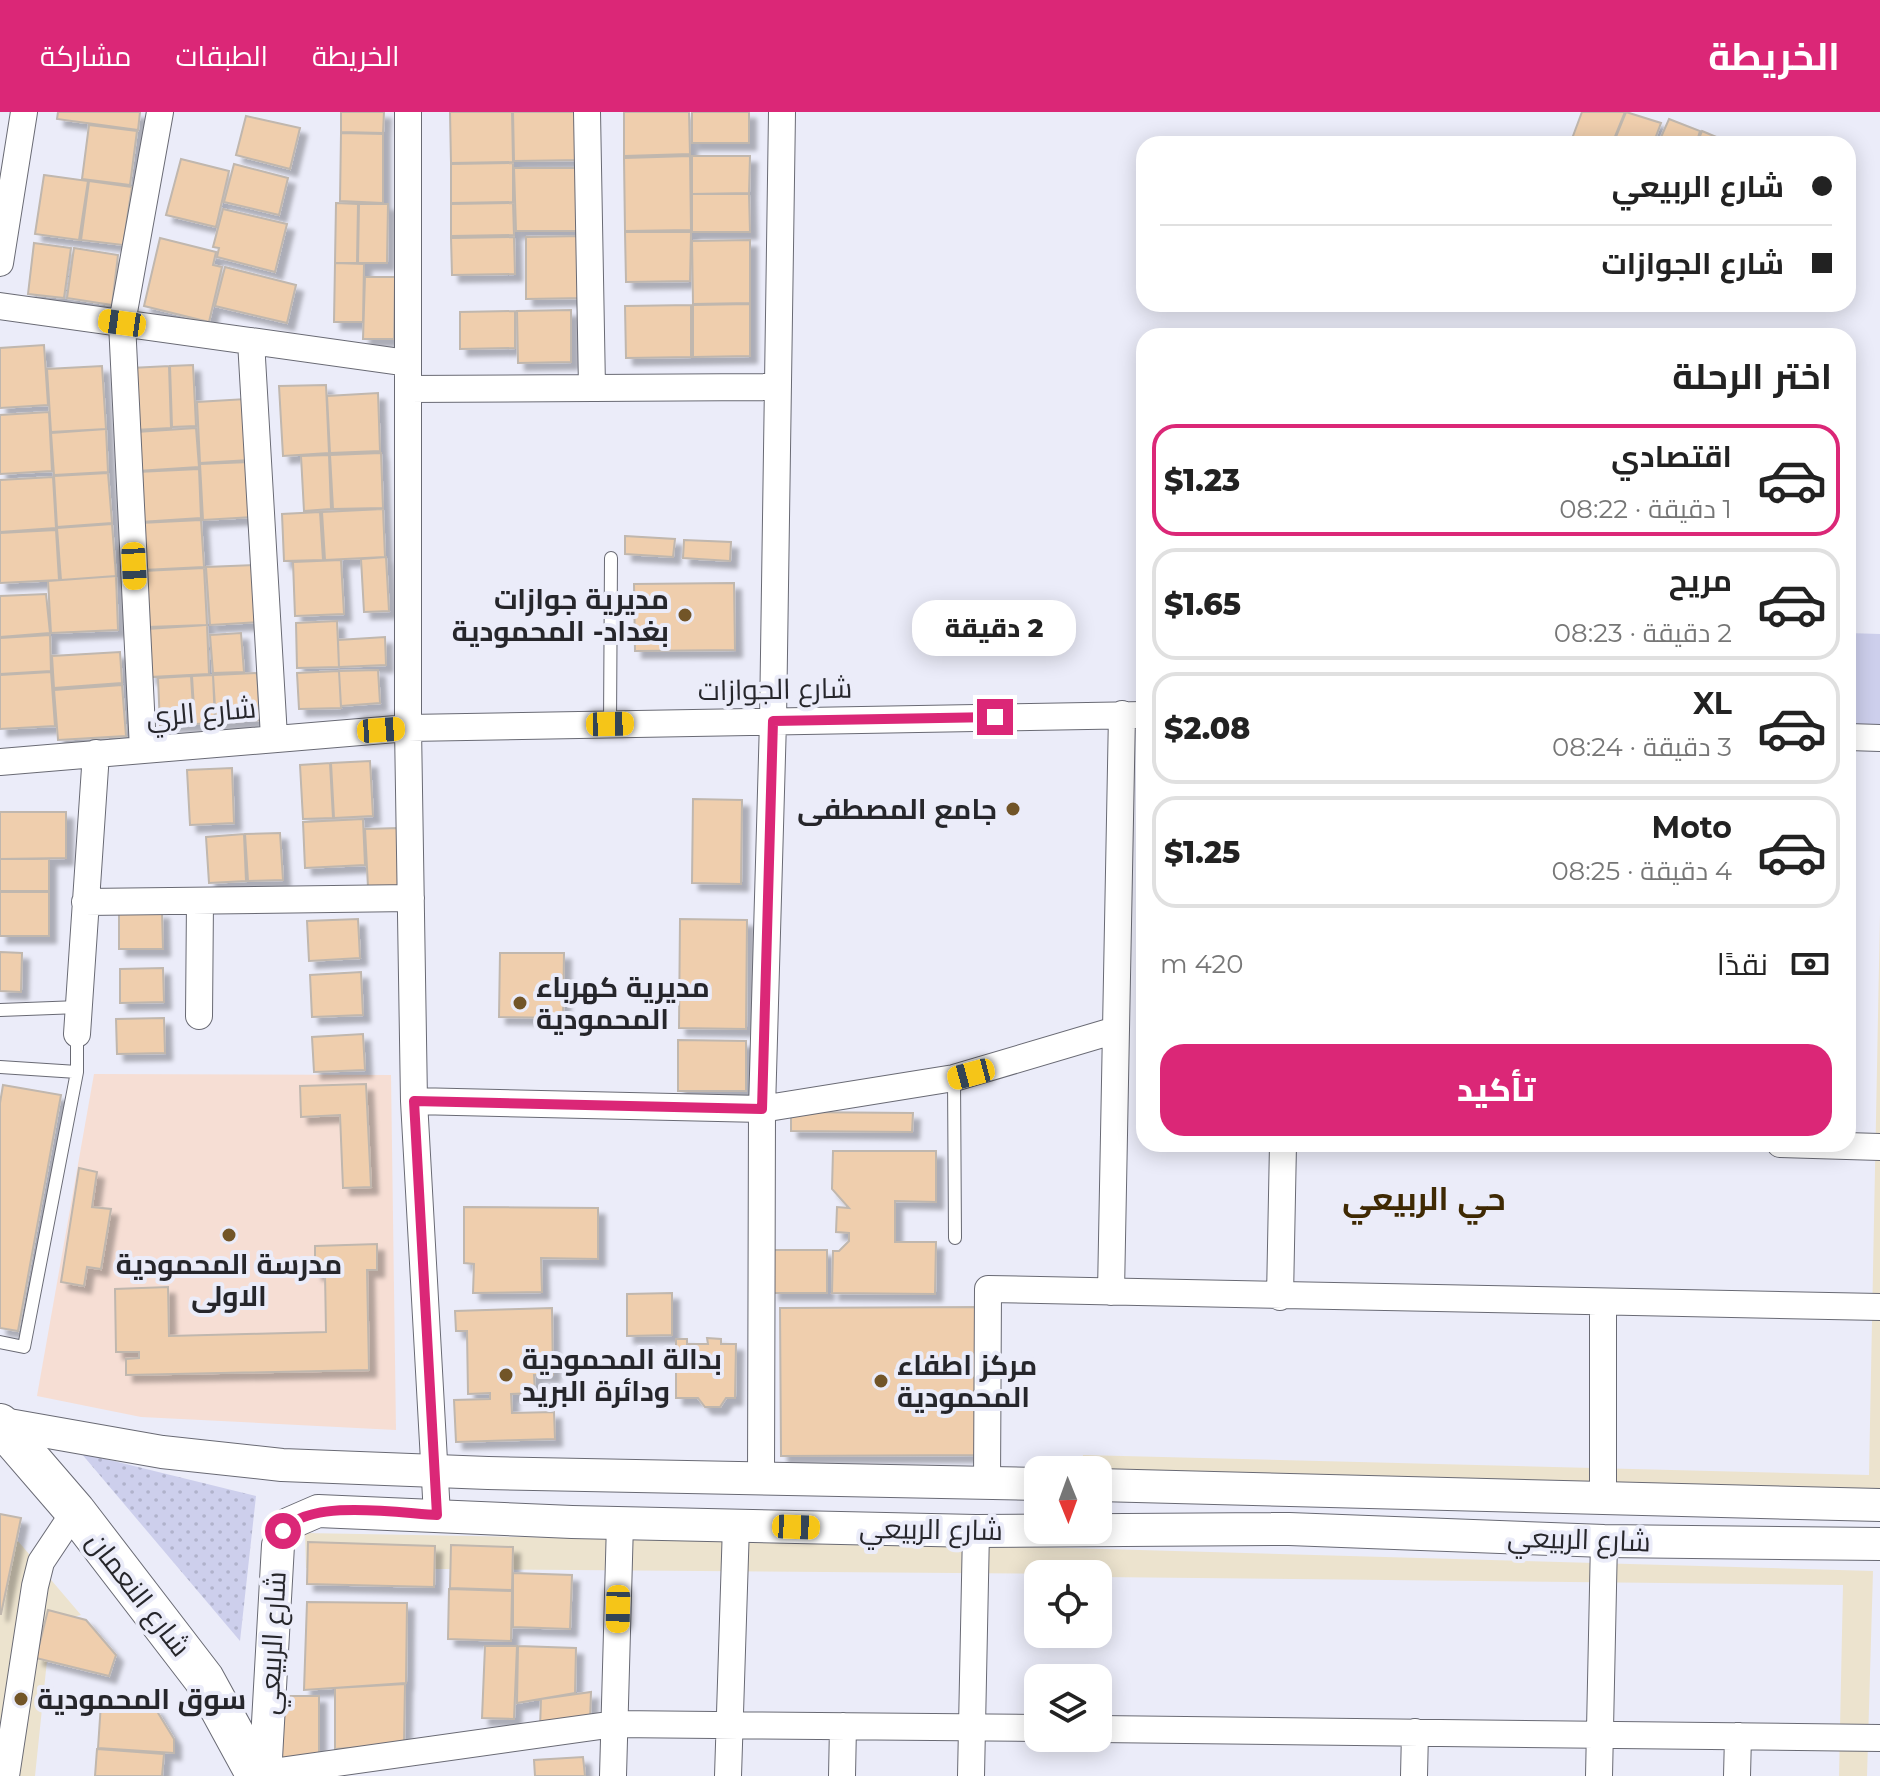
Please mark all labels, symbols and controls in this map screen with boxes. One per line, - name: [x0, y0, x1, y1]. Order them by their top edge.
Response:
- text: الخريطة: [1708, 33, 1840, 80]
- text: مشاركة: [40, 39, 131, 73]
- text: الطبقات: [175, 39, 268, 73]
- text: الخريطة: [312, 39, 399, 73]
- text: شارع الربيعي: [1612, 168, 1784, 205]
- text: شارع الجوازات: [1602, 245, 1784, 282]
- car: [97, 308, 147, 338]
- text: اختر الرحلة: [1672, 354, 1832, 398]
- text: اقتصادي: [1611, 438, 1732, 475]
- icon: car: [1756, 444, 1828, 516]
- text: $1.23: [1164, 462, 1240, 499]
- text: 1 دقيقة · 08:22: [1559, 493, 1732, 525]
- car: [121, 541, 147, 591]
- text: مريح: [1669, 562, 1732, 599]
- icon: car: [1756, 568, 1828, 640]
- place label: مديرية جوازات بغداد- المحمودية: [452, 582, 669, 648]
- text: $1.65: [1164, 586, 1241, 623]
- callout: 2 دقيقة: [913, 601, 1077, 657]
- marker: مديرية جوازات بغداد- المحمودية: [676, 606, 694, 624]
- text: 2 دقيقة: [945, 612, 1043, 644]
- text: 2 دقيقة · 08:23: [1554, 617, 1732, 649]
- street label: شارع الجوازات: [698, 671, 853, 709]
- text: XL: [1693, 685, 1732, 722]
- street label: شارع الري: [145, 690, 258, 739]
- icon: car: [1756, 692, 1828, 764]
- route end: [977, 699, 1013, 735]
- text: $2.08: [1164, 710, 1250, 747]
- car: [586, 712, 634, 736]
- car: [356, 716, 406, 744]
- text: 3 دقيقة · 08:24: [1552, 731, 1732, 763]
- place label: جامع المصطفى: [797, 792, 997, 828]
- marker: جامع المصطفى: [1004, 800, 1022, 818]
- text: Moto: [1652, 809, 1732, 846]
- icon: car: [1756, 816, 1828, 888]
- text: $1.25: [1164, 834, 1240, 871]
- text: 4 دقيقة · 08:25: [1551, 855, 1732, 887]
- icon: cash: [1788, 942, 1832, 986]
- text: نقدًا: [1717, 946, 1768, 983]
- text: 420 m: [1160, 948, 1243, 980]
- place label: مديرية كهرباء المحمودية: [536, 970, 710, 1036]
- marker: مديرية كهرباء المحمودية: [511, 994, 529, 1012]
- button: تأكيد: [1160, 1044, 1832, 1136]
- car: [945, 1056, 997, 1092]
- district label: حي الربيعي: [1342, 1179, 1506, 1225]
- marker: مدرسة المحمودية الاولى: [220, 1226, 238, 1244]
- place label: مدرسة المحمودية الاولى: [116, 1247, 342, 1313]
- place label: بدالة المحمودية ودائرة البريد: [522, 1342, 722, 1408]
- place label: مركز اطفاء المحمودية: [897, 1348, 1037, 1414]
- marker: بدالة المحمودية ودائرة البريد: [497, 1366, 515, 1384]
- marker: مركز اطفاء المحمودية: [872, 1372, 890, 1390]
- north arrow: [1024, 1456, 1112, 1544]
- map controls: [1024, 1456, 1112, 1752]
- street label: شارع الربيعي: [859, 1511, 1003, 1552]
- route start: [265, 1513, 301, 1549]
- car: [772, 1514, 820, 1540]
- street label: شارع الربيعي: [1507, 1520, 1651, 1563]
- street label: شارع النعمان: [78, 1525, 198, 1664]
- button: locate: [1024, 1560, 1112, 1648]
- street label: شارع الربيعي: [251, 1570, 298, 1716]
- car: [606, 1585, 630, 1633]
- button: layers: [1024, 1664, 1112, 1752]
- place label: سوق المحمودية: [37, 1682, 246, 1717]
- marker: سوق المحمودية: [12, 1690, 30, 1708]

